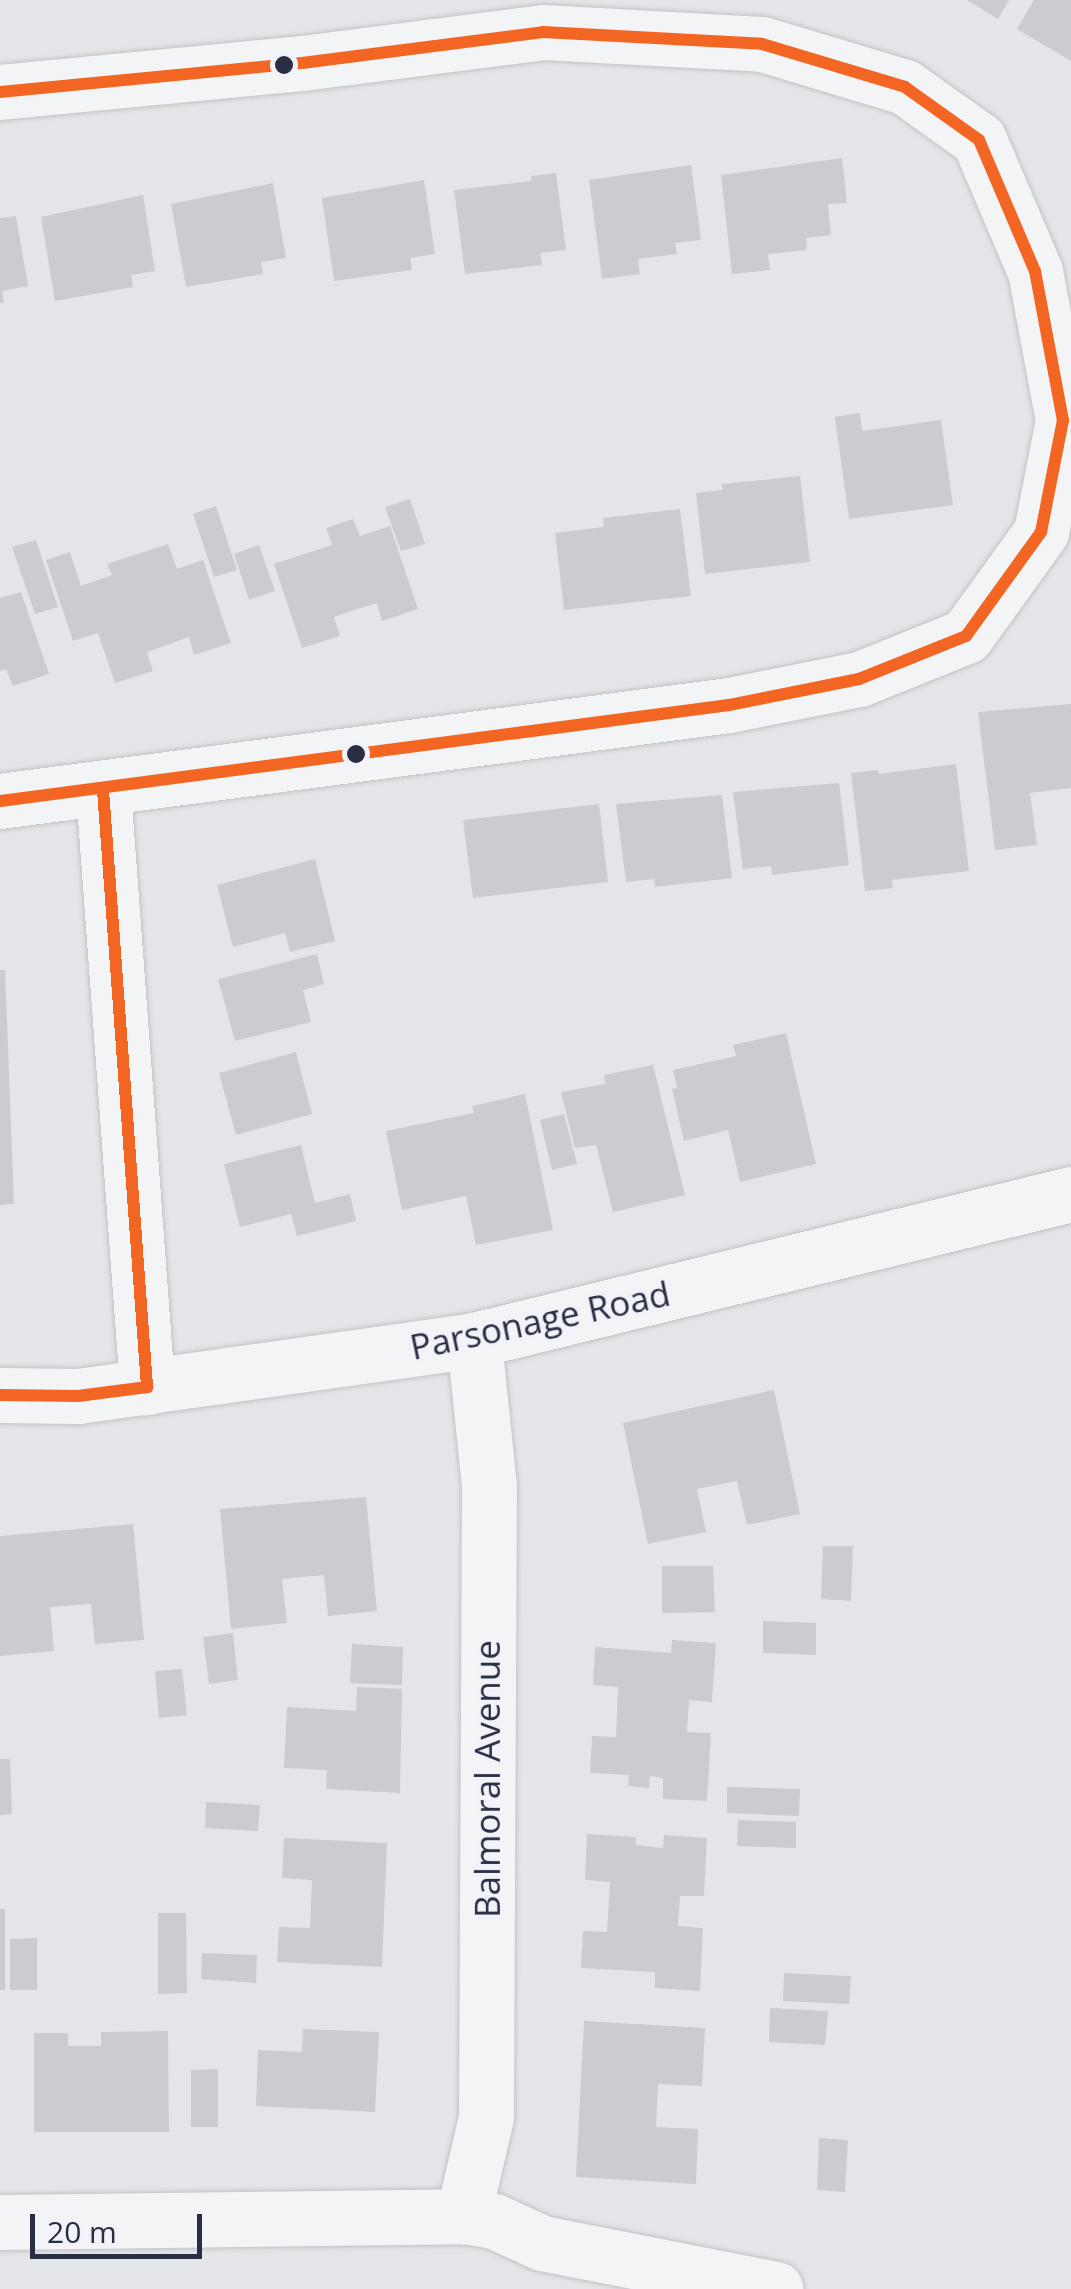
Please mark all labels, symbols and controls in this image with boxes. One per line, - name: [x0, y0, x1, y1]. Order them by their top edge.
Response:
- unlabelled marker: [274, 55, 294, 75]
- unlabelled marker: [346, 744, 366, 764]
- street label: Parsonage Road: [406, 1272, 674, 1368]
- street label: Balmoral Avenue: [466, 1640, 508, 1918]
- scale bar: [35, 2194, 208, 2256]
- text: 20 m: [47, 2211, 117, 2252]

